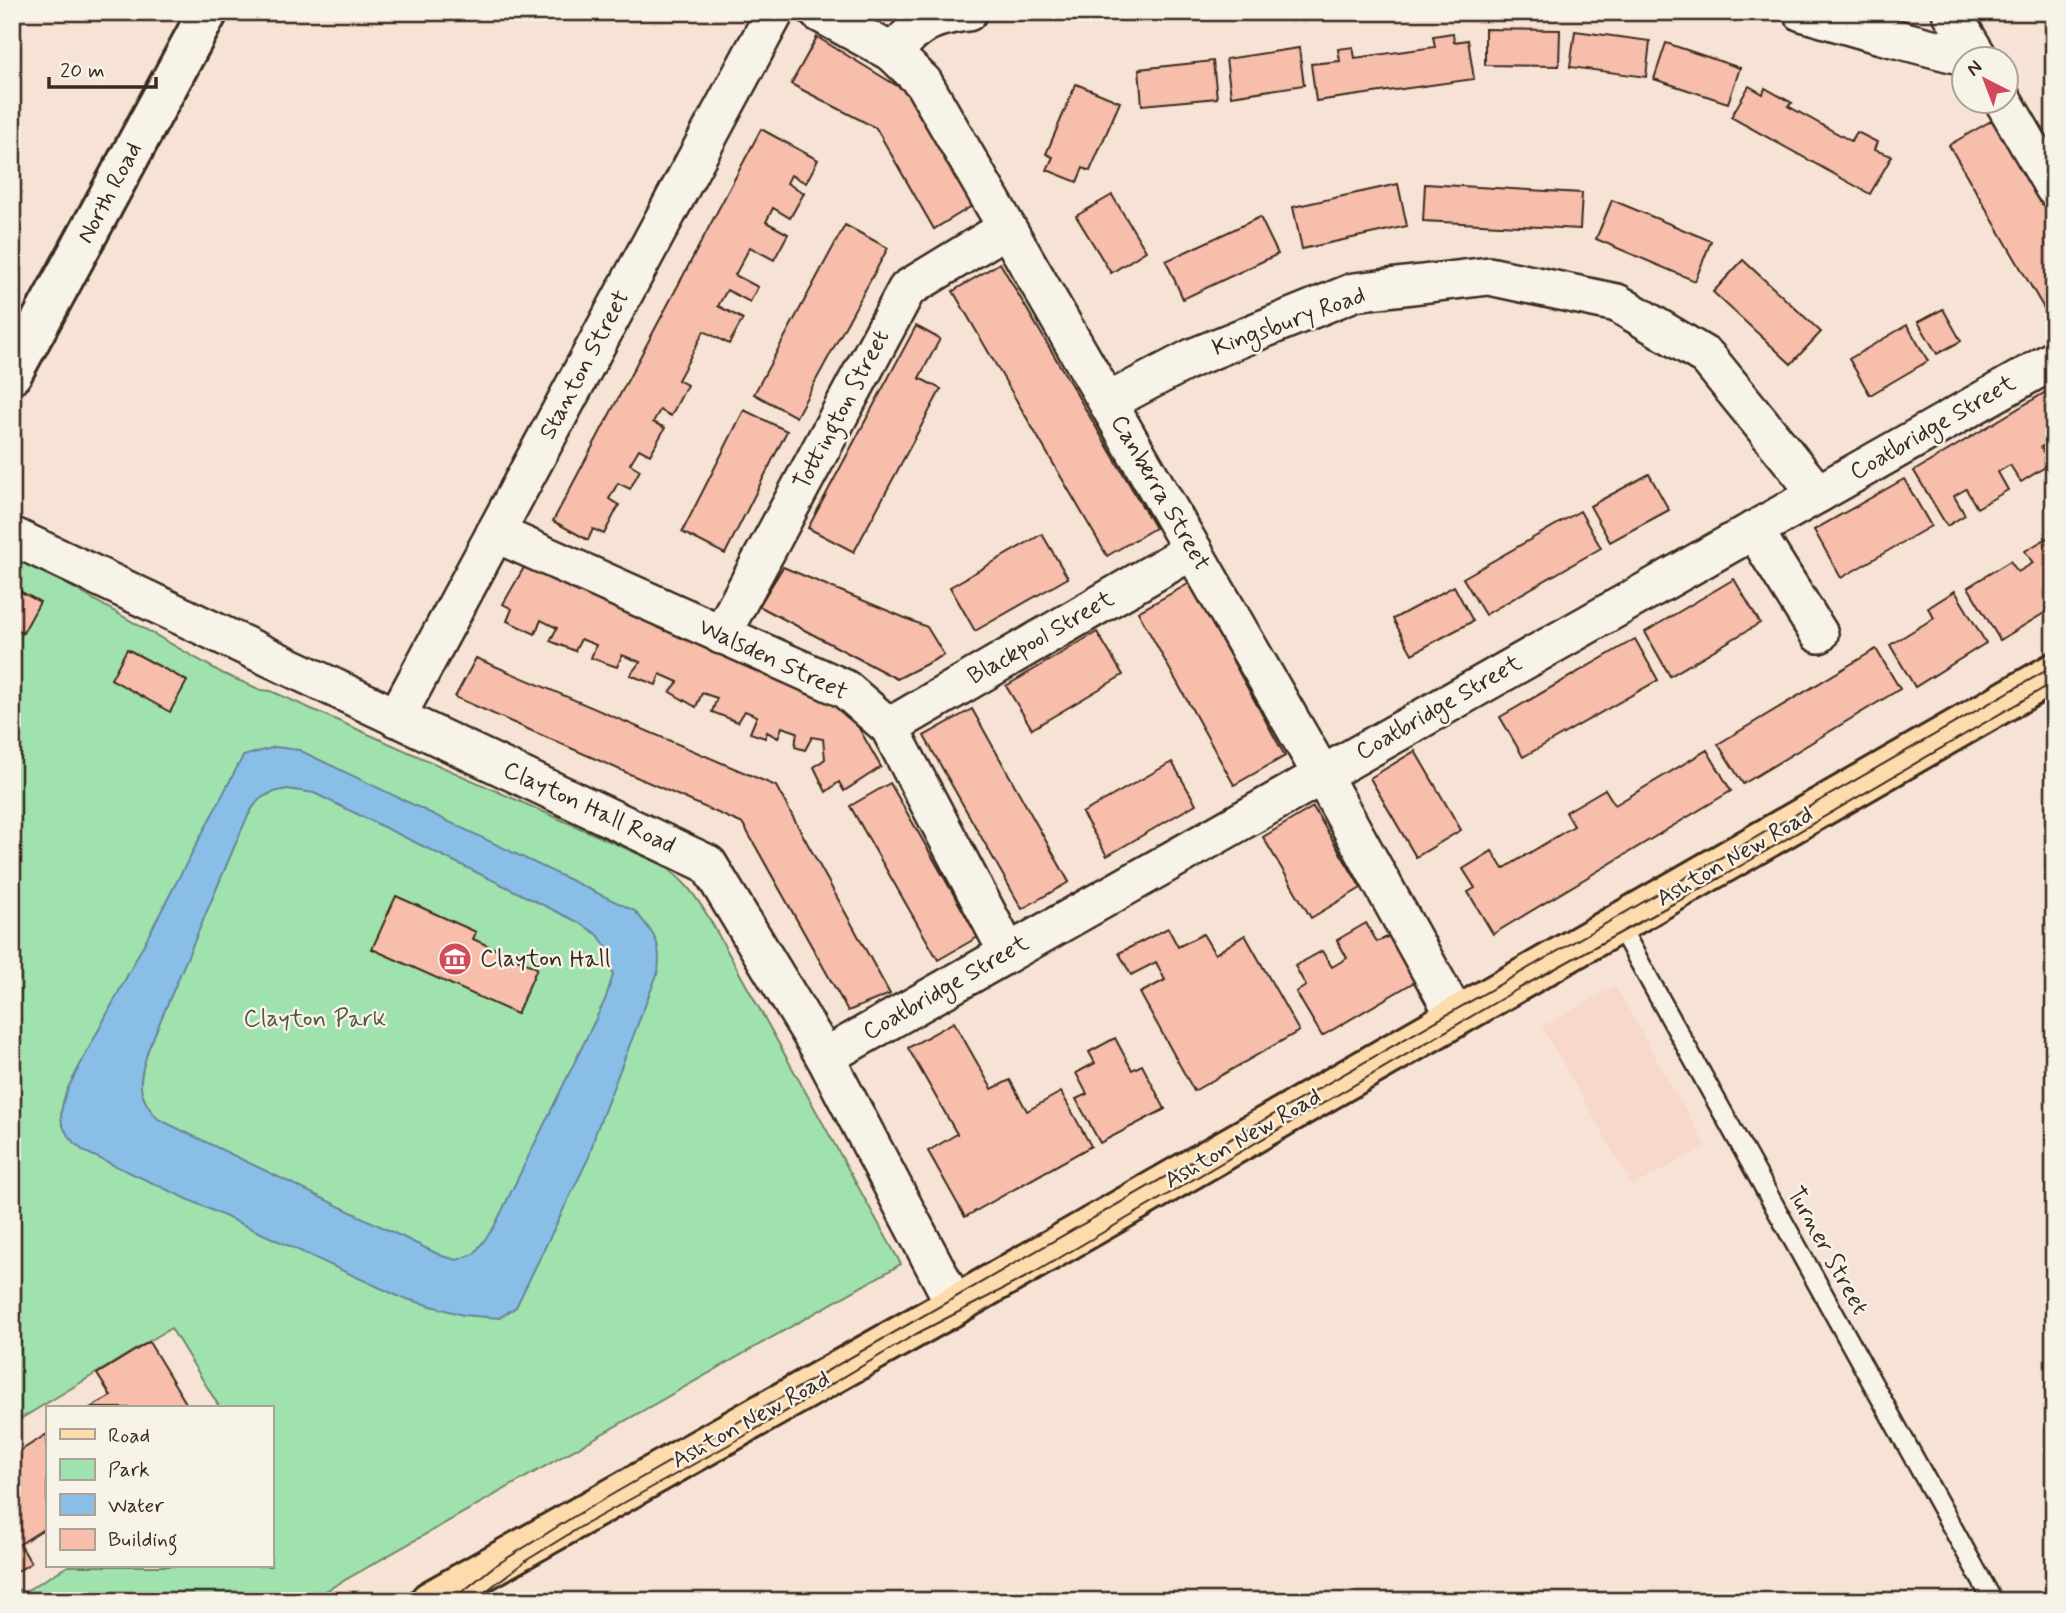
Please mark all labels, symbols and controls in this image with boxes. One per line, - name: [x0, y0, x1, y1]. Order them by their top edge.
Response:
- scale bar: [49, 46, 156, 90]
- north arrow: [1951, 46, 2021, 116]
- text: N: [1962, 55, 1988, 82]
- text: 20 m: [60, 57, 105, 85]
- street label: North Road: [70, 137, 150, 249]
- street label: Kingsbury Road: [1208, 280, 1371, 366]
- street label: Stanton Street: [533, 285, 637, 445]
- street label: Tottington Street: [787, 325, 900, 497]
- street label: Coatbridge Street: [1845, 368, 2022, 490]
- street label: Canberra Street: [1103, 410, 1217, 576]
- street label: Blackpool Street: [962, 584, 1120, 692]
- street label: Walsden Street: [693, 612, 853, 708]
- street label: Coatbridge Street: [1351, 648, 1528, 770]
- street label: Clayton Hall Road: [498, 755, 680, 861]
- street label: Ashton New Road: [1651, 799, 1819, 915]
- street label: Coatbridge Street: [858, 928, 1035, 1050]
- museum icon: Clayton Hall: [436, 940, 474, 978]
- place label: Clayton Hall: [480, 944, 611, 975]
- park label: Clayton Park: [244, 1004, 386, 1035]
- street label: Ashton New Road: [1159, 1081, 1327, 1197]
- street label: Turner Street: [1779, 1181, 1875, 1321]
- street label: Ashton New Road: [666, 1364, 836, 1476]
- legend: [46, 1406, 273, 1568]
- text: Road: [108, 1422, 150, 1450]
- text: Park: [108, 1456, 150, 1484]
- text: Water: [108, 1492, 164, 1520]
- text: Building: [108, 1526, 178, 1556]

